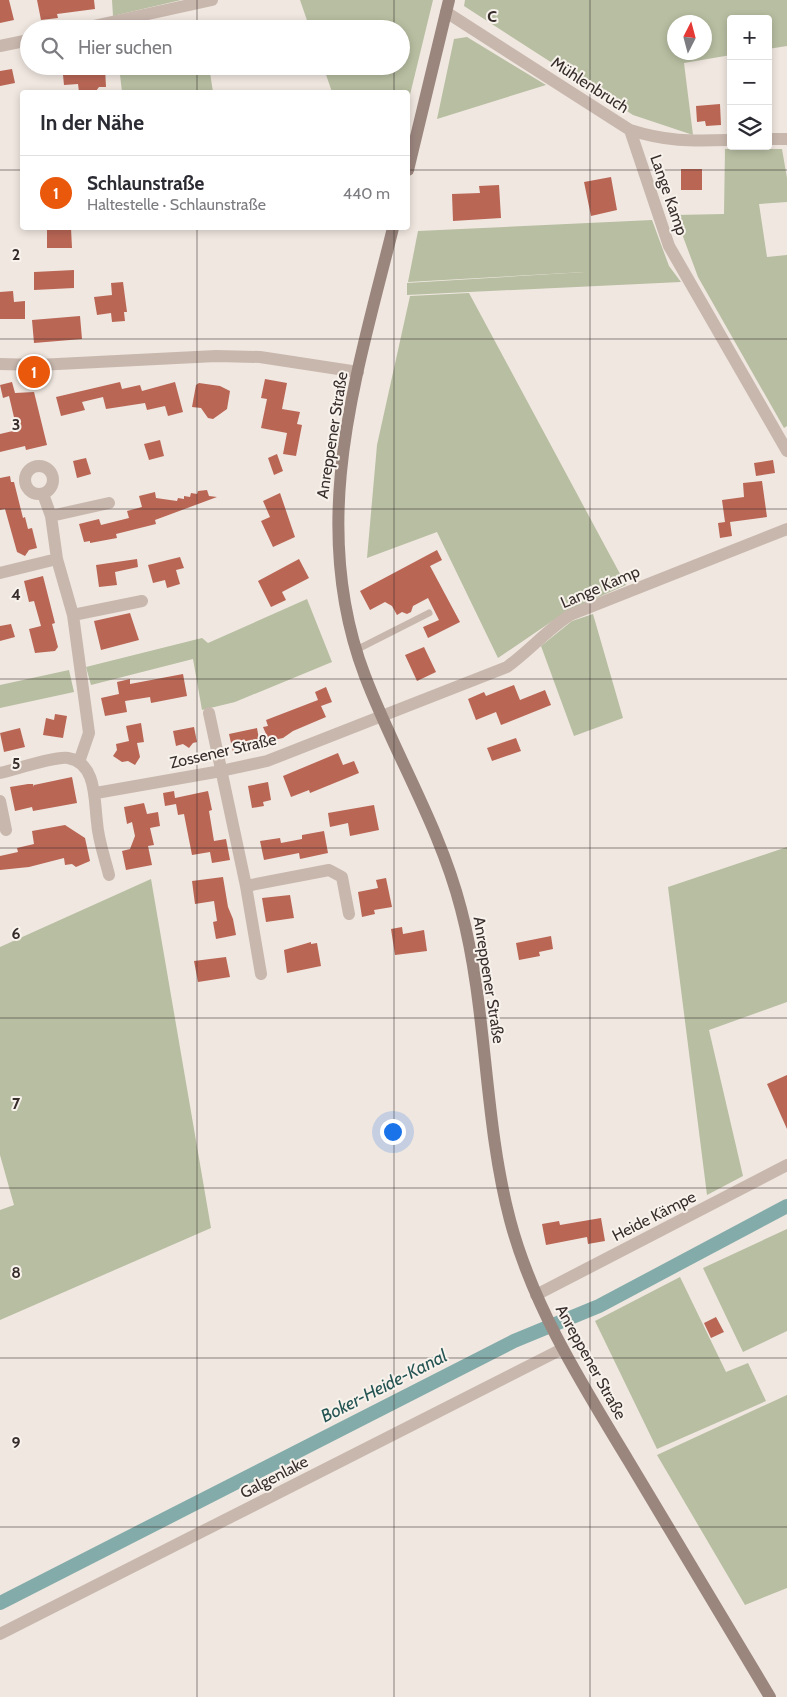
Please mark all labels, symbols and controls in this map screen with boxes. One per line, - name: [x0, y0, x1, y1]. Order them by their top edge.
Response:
- text: C: [487, 7, 497, 26]
- north arrow: [667, 15, 712, 60]
- map controls: [727, 15, 772, 150]
- button: +: [727, 15, 772, 60]
- search box: [20, 20, 410, 75]
- icon: search: [38, 34, 66, 62]
- text: Hier suchen: [78, 36, 172, 59]
- street label: Mühlenbruch: [548, 53, 632, 117]
- button: −: [727, 60, 772, 105]
- button: layers: [727, 105, 772, 150]
- text: In der Nähe: [40, 110, 144, 135]
- street label: Lange Kamp: [646, 152, 692, 238]
- text: Schlaunstraße: [87, 172, 204, 195]
- text: 1: [53, 184, 59, 203]
- text: 440 m: [343, 184, 390, 203]
- text: Haltestelle · Schlaunstraße: [87, 195, 266, 214]
- text: 2: [12, 245, 20, 264]
- pin: 1: [18, 353, 50, 391]
- street label: Anreppener Straße: [313, 370, 351, 500]
- text: 3: [12, 415, 20, 434]
- street label: Lange Kamp: [558, 562, 642, 612]
- text: 4: [11, 585, 21, 604]
- street label: Zossener Straße: [168, 730, 278, 772]
- text: 5: [12, 754, 20, 773]
- street label: Anreppener Straße: [470, 915, 508, 1045]
- text: 6: [12, 924, 21, 943]
- text: 7: [12, 1094, 21, 1113]
- your location: [380, 1119, 406, 1145]
- street label: Heide Kämpe: [609, 1187, 699, 1245]
- text: 8: [11, 1263, 21, 1282]
- street label: Anreppener Straße: [552, 1301, 630, 1423]
- water label: Boker-Heide-Kanal: [317, 1344, 452, 1427]
- text: 9: [12, 1433, 21, 1452]
- street label: Galgenlake: [237, 1452, 311, 1502]

